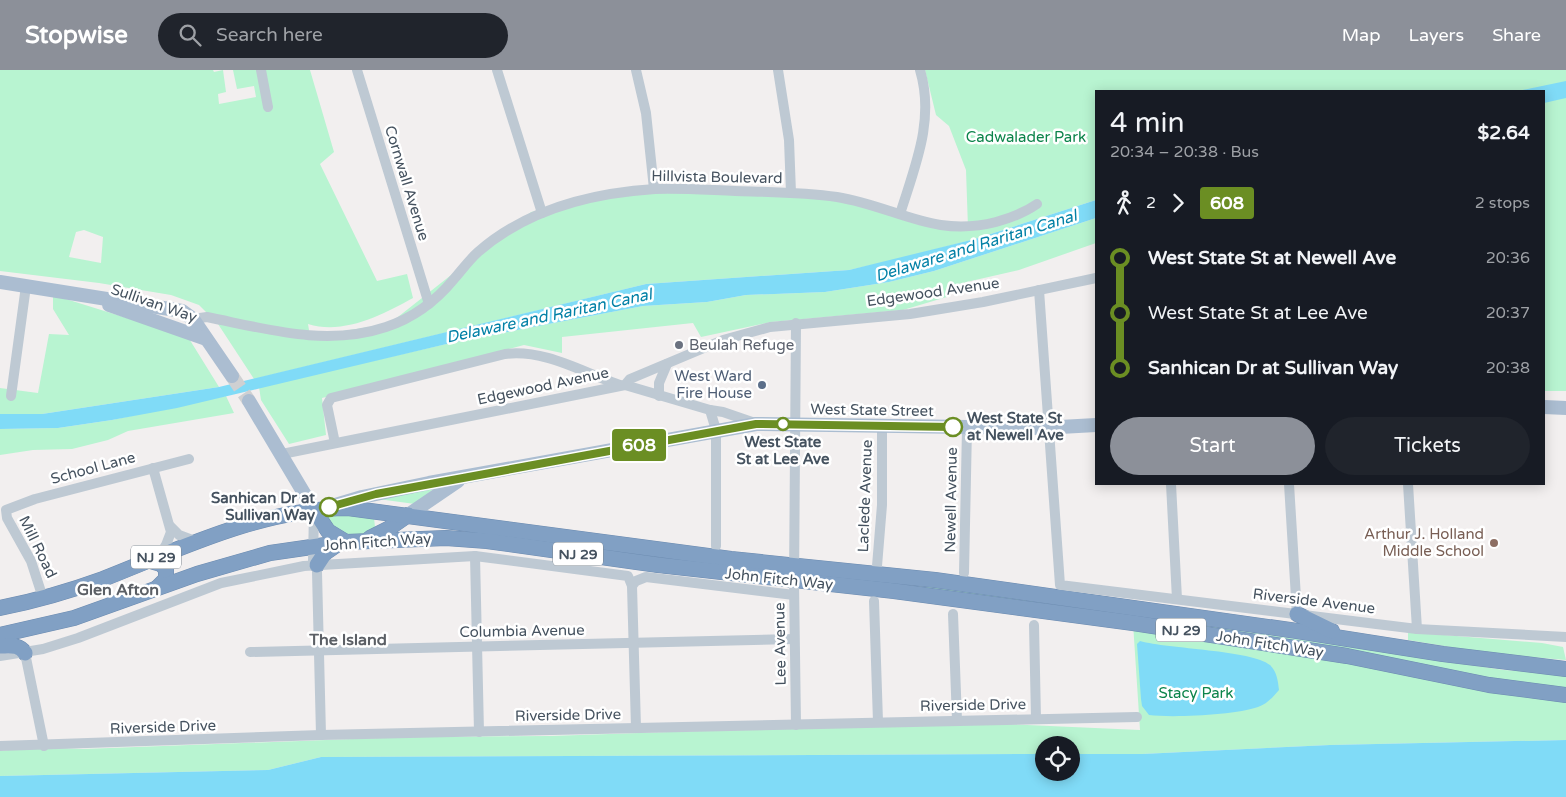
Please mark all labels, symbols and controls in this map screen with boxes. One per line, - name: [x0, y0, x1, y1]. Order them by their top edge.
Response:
- search box: [158, 13, 508, 58]
- text: Stopwise: [25, 21, 128, 50]
- icon: search: [176, 21, 204, 49]
- text: Search here: [216, 24, 323, 46]
- text: Map: [1342, 24, 1381, 46]
- text: Layers: [1409, 24, 1464, 46]
- text: Share: [1492, 24, 1541, 46]
- text: 4 min: [1110, 106, 1185, 140]
- text: $2.64: [1478, 122, 1530, 144]
- street label: Cornwall Avenue: [381, 123, 433, 243]
- park label: Cadwalader Park: [966, 128, 1086, 146]
- text: 20:34 – 20:38 · Bus: [1110, 142, 1259, 162]
- street label: Hillvista Boulevard: [651, 167, 783, 187]
- icon: walk: [1110, 189, 1138, 217]
- icon: forward: [1164, 189, 1192, 217]
- text: 608: [1210, 192, 1244, 214]
- text: 2: [1146, 193, 1156, 213]
- text: 2 stops: [1475, 193, 1530, 213]
- water label: Delaware and Raritan Canal: [873, 205, 1081, 286]
- text: West State St at Newell Ave: [1148, 247, 1396, 269]
- text: 20:36: [1486, 248, 1530, 268]
- street label: Edgewood Avenue: [866, 274, 1000, 310]
- street label: Sullivan Way: [109, 280, 199, 326]
- water label: Delaware and Raritan Canal: [444, 284, 656, 348]
- text: West State St at Lee Ave: [1148, 302, 1368, 324]
- text: 20:37: [1486, 303, 1530, 323]
- place label: Beulah Refuge: [689, 336, 794, 354]
- marker: Beulah Refuge: [673, 339, 685, 351]
- text: Sanhican Dr at Sullivan Way: [1148, 357, 1398, 379]
- text: 20:38: [1486, 358, 1530, 378]
- street label: Edgewood Avenue: [476, 363, 610, 409]
- place label: West Ward Fire House: [674, 367, 752, 402]
- marker: West Ward Fire House: [756, 379, 768, 391]
- street label: West State Street: [810, 400, 934, 420]
- place label: West State St at Newell Ave: [967, 409, 1064, 444]
- marker: West State St at Lee Ave: [776, 417, 790, 431]
- marker: West State St at Newell Ave: [943, 417, 963, 437]
- button: Start: [1110, 417, 1315, 475]
- button: Tickets: [1325, 417, 1530, 475]
- line badge: 608: [610, 429, 668, 461]
- place label: West State St at Lee Ave: [737, 433, 830, 468]
- text: 608: [622, 434, 656, 456]
- street label: Laclede Avenue: [854, 439, 876, 553]
- street label: Newell Avenue: [941, 447, 961, 553]
- street label: School Lane: [49, 448, 137, 488]
- place label: Sanhican Dr at Sullivan Way: [211, 489, 315, 525]
- marker: Sanhican Dr at Sullivan Way: [319, 497, 339, 517]
- street label: Mill Road: [15, 513, 61, 581]
- place label: Arthur J. Holland Middle School: [1364, 525, 1484, 560]
- street label: John Fitch Way: [322, 529, 432, 555]
- marker: Arthur J. Holland Middle School: [1488, 537, 1500, 549]
- road number: NJ 29: [553, 542, 603, 566]
- road number: NJ 29: [131, 546, 181, 568]
- street label: John Fitch Way: [724, 564, 834, 594]
- district label: Glen Afton: [77, 580, 159, 600]
- street label: Riverside Avenue: [1252, 585, 1376, 617]
- street label: Lee Avenue: [770, 602, 790, 686]
- road number: NJ 29: [1156, 618, 1206, 642]
- street label: Columbia Avenue: [459, 621, 585, 641]
- street label: John Fitch Way: [1215, 627, 1325, 661]
- district label: The Island: [308, 630, 387, 650]
- park label: Stacy Park: [1158, 684, 1234, 702]
- street label: Riverside Drive: [920, 695, 1026, 715]
- street label: Riverside Drive: [515, 705, 621, 725]
- street label: Riverside Drive: [110, 716, 216, 738]
- map controls: [1035, 736, 1080, 781]
- button: locate: [1035, 736, 1080, 781]

